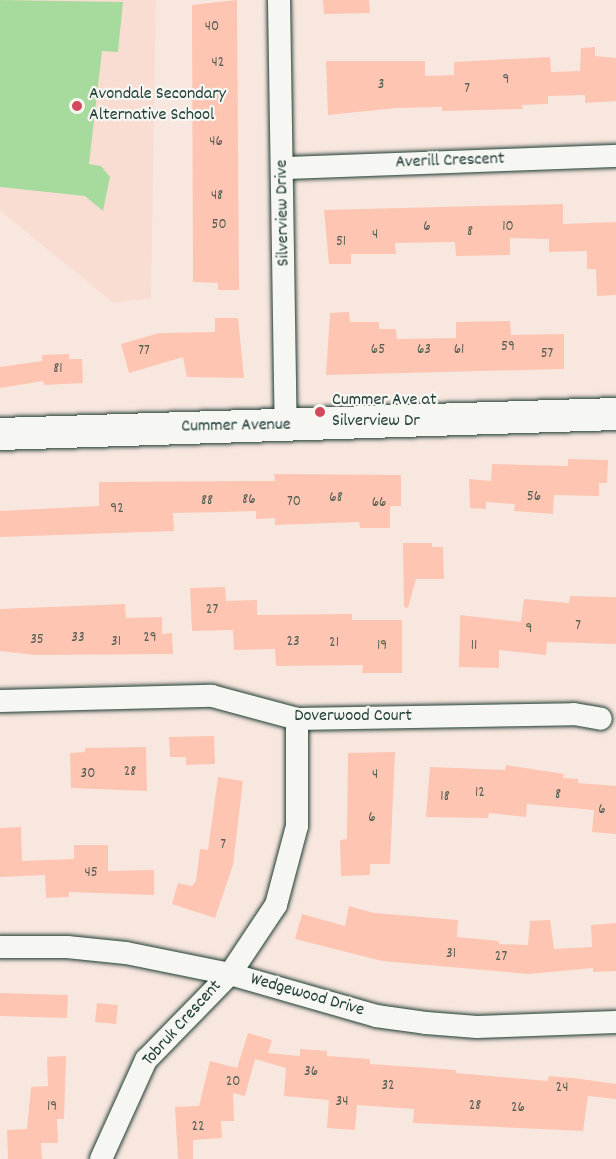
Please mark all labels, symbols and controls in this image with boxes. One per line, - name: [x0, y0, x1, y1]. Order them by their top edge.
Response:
- house number: 40: [205, 19, 219, 37]
- house number: 42: [212, 55, 224, 73]
- house number: 9: [503, 72, 509, 90]
- house number: 3: [378, 77, 384, 95]
- house number: 7: [464, 81, 470, 99]
- place label: Avondale Secondary Alternative School: [89, 85, 226, 128]
- marker: Avondale Secondary Alternative School: [70, 99, 84, 113]
- house number: 46: [209, 134, 223, 152]
- street label: Averill Crescent: [395, 149, 505, 175]
- street label: Silverview Drive: [272, 159, 296, 267]
- house number: 48: [211, 188, 223, 206]
- house number: 50: [211, 217, 227, 235]
- house number: 6: [423, 219, 431, 237]
- house number: 10: [502, 219, 514, 237]
- house number: 8: [467, 224, 473, 242]
- house number: 4: [372, 227, 378, 245]
- house number: 51: [336, 234, 346, 252]
- house number: 59: [501, 339, 515, 357]
- house number: 65: [371, 342, 385, 360]
- house number: 63: [417, 342, 431, 360]
- house number: 61: [454, 342, 464, 360]
- house number: 77: [138, 343, 150, 361]
- house number: 57: [541, 346, 553, 364]
- house number: 81: [53, 361, 63, 379]
- place label: Cummer Ave at Silverview Dr: [332, 391, 437, 434]
- marker: Cummer Ave at Silverview Dr: [313, 405, 327, 419]
- street label: Cummer Avenue: [181, 415, 291, 439]
- house number: 56: [527, 489, 541, 507]
- house number: 68: [329, 490, 343, 508]
- house number: 86: [242, 492, 256, 510]
- house number: 88: [201, 493, 213, 511]
- house number: 70: [287, 494, 301, 512]
- house number: 66: [372, 495, 386, 513]
- house number: 92: [110, 501, 124, 519]
- house number: 27: [206, 602, 218, 620]
- house number: 7: [575, 618, 581, 636]
- house number: 9: [526, 621, 532, 639]
- house number: 33: [71, 630, 85, 648]
- house number: 29: [143, 630, 157, 648]
- house number: 35: [30, 632, 44, 650]
- house number: 31: [111, 634, 121, 652]
- house number: 23: [286, 634, 300, 652]
- house number: 21: [329, 635, 339, 653]
- house number: 19: [377, 638, 387, 656]
- house number: 11: [471, 638, 477, 656]
- street label: Doverwood Court: [294, 706, 412, 728]
- house number: 28: [124, 764, 136, 782]
- house number: 30: [81, 766, 95, 784]
- house number: 4: [372, 767, 378, 785]
- house number: 12: [475, 785, 485, 803]
- house number: 8: [555, 787, 561, 805]
- house number: 18: [440, 789, 450, 807]
- house number: 6: [598, 802, 606, 820]
- house number: 6: [368, 810, 376, 828]
- house number: 7: [220, 837, 226, 855]
- house number: 45: [84, 865, 98, 883]
- house number: 31: [446, 946, 456, 964]
- house number: 27: [495, 949, 507, 967]
- street label: Wedgewood Drive: [248, 969, 366, 1023]
- street label: Tobruk Crescent: [139, 976, 227, 1072]
- house number: 36: [304, 1064, 318, 1082]
- house number: 20: [226, 1074, 240, 1092]
- house number: 32: [381, 1078, 395, 1096]
- house number: 24: [556, 1080, 568, 1098]
- house number: 34: [336, 1094, 348, 1112]
- house number: 28: [469, 1098, 481, 1116]
- house number: 19: [47, 1099, 57, 1117]
- house number: 26: [511, 1100, 525, 1118]
- house number: 22: [191, 1119, 205, 1137]

